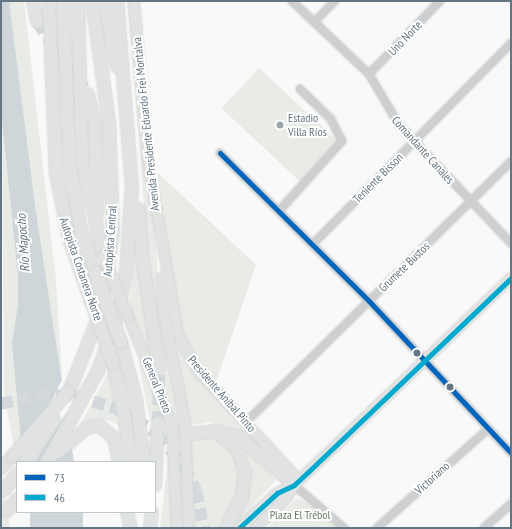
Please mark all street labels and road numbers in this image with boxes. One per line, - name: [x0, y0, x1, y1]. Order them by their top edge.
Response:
- street label: Uno Norte: [385, 18, 425, 58]
- street label: Avenida Presidente Eduardo Frei Montalva: [130, 36, 162, 212]
- street label: Comandante Canales: [389, 113, 457, 187]
- street label: Teniente Bisson: [350, 150, 406, 206]
- street label: Autopista Central: [100, 205, 120, 277]
- street label: Autopista Costanera Norte: [57, 215, 105, 323]
- street label: Grumete Bustos: [376, 239, 432, 295]
- street label: Presidente Aníbal Pinto: [185, 353, 259, 435]
- street label: General Prieto: [139, 355, 175, 415]
- street label: Victoriano: [412, 459, 452, 497]

